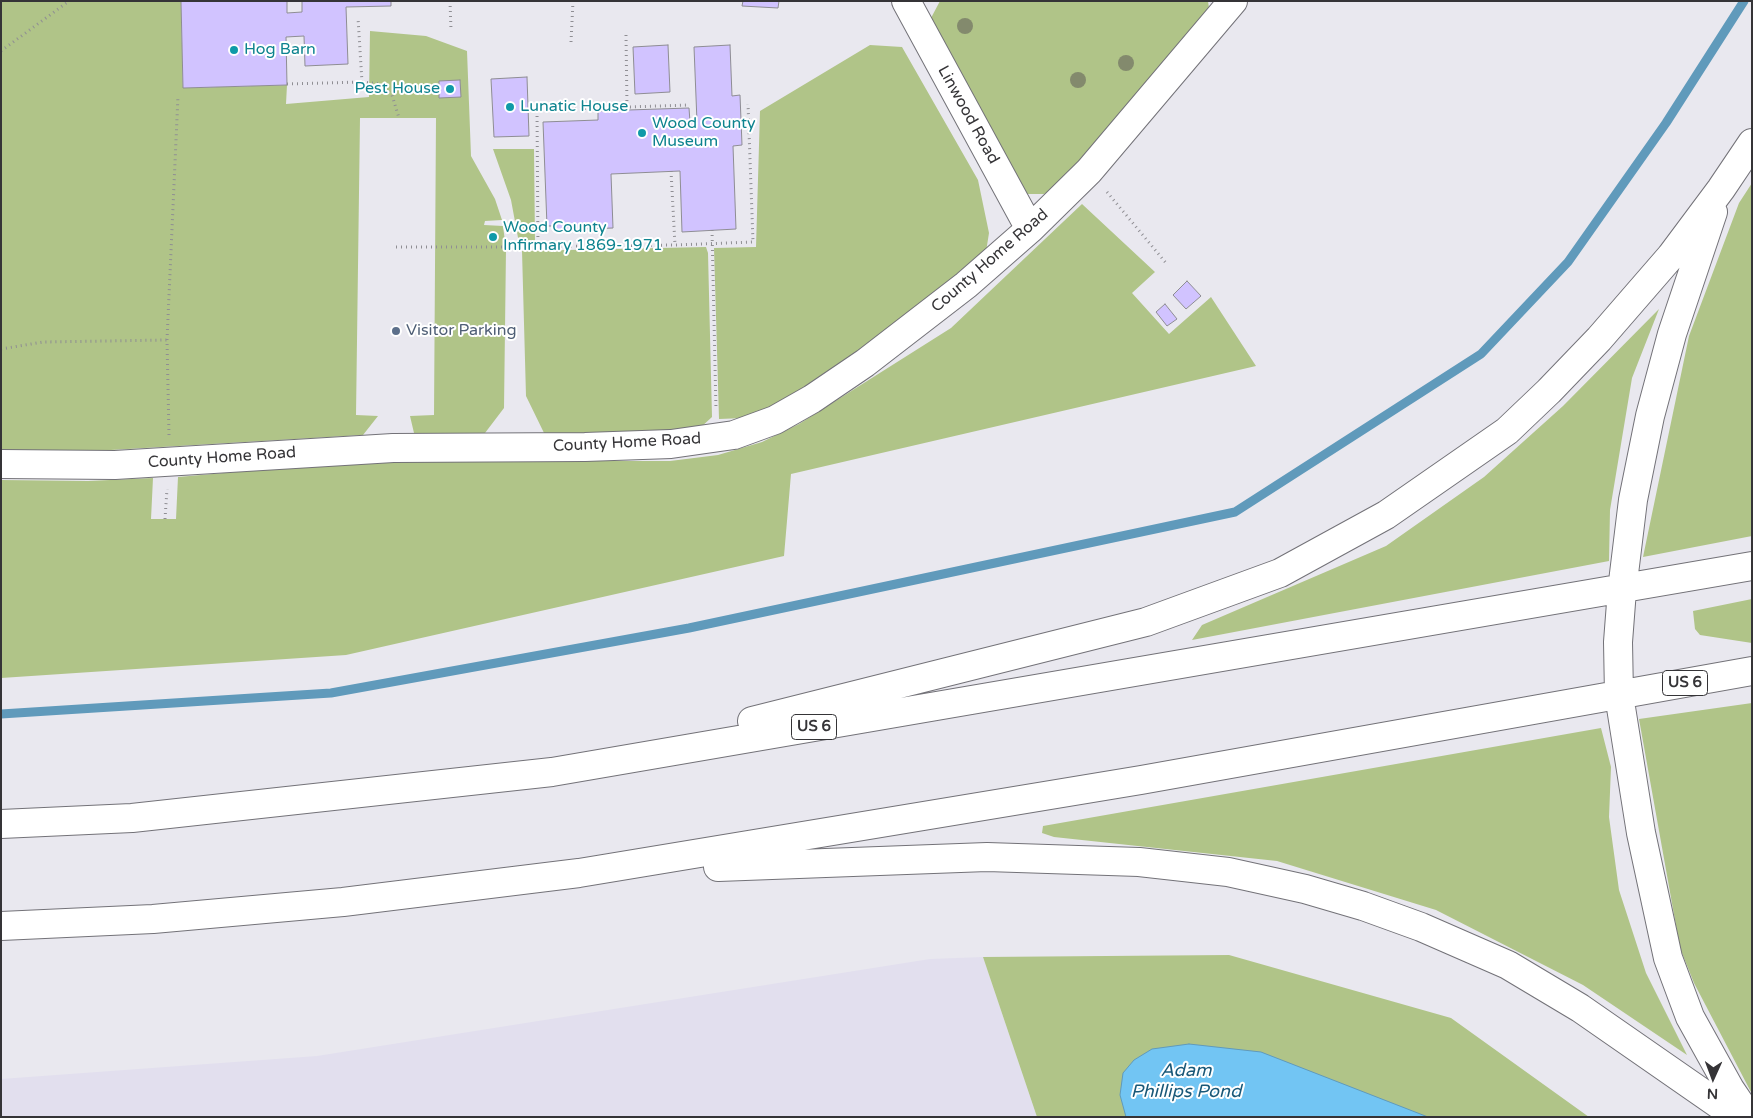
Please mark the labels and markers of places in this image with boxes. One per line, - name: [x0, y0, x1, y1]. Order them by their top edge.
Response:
- place label: Hog Barn: [244, 40, 316, 60]
- marker: Hog Barn: [228, 44, 240, 56]
- place label: Pest House: [354, 79, 440, 99]
- marker: Pest House: [444, 83, 456, 95]
- place label: Lunatic House: [520, 97, 628, 117]
- marker: Lunatic House: [504, 101, 516, 113]
- place label: Wood County Museum: [652, 114, 756, 152]
- marker: Wood County Museum: [636, 127, 648, 139]
- place label: Wood County Infirmary 1869-1971: [503, 218, 663, 256]
- marker: Wood County Infirmary 1869-1971: [487, 231, 499, 243]
- place label: Visitor Parking: [406, 321, 517, 341]
- marker: Visitor Parking: [390, 325, 402, 337]

